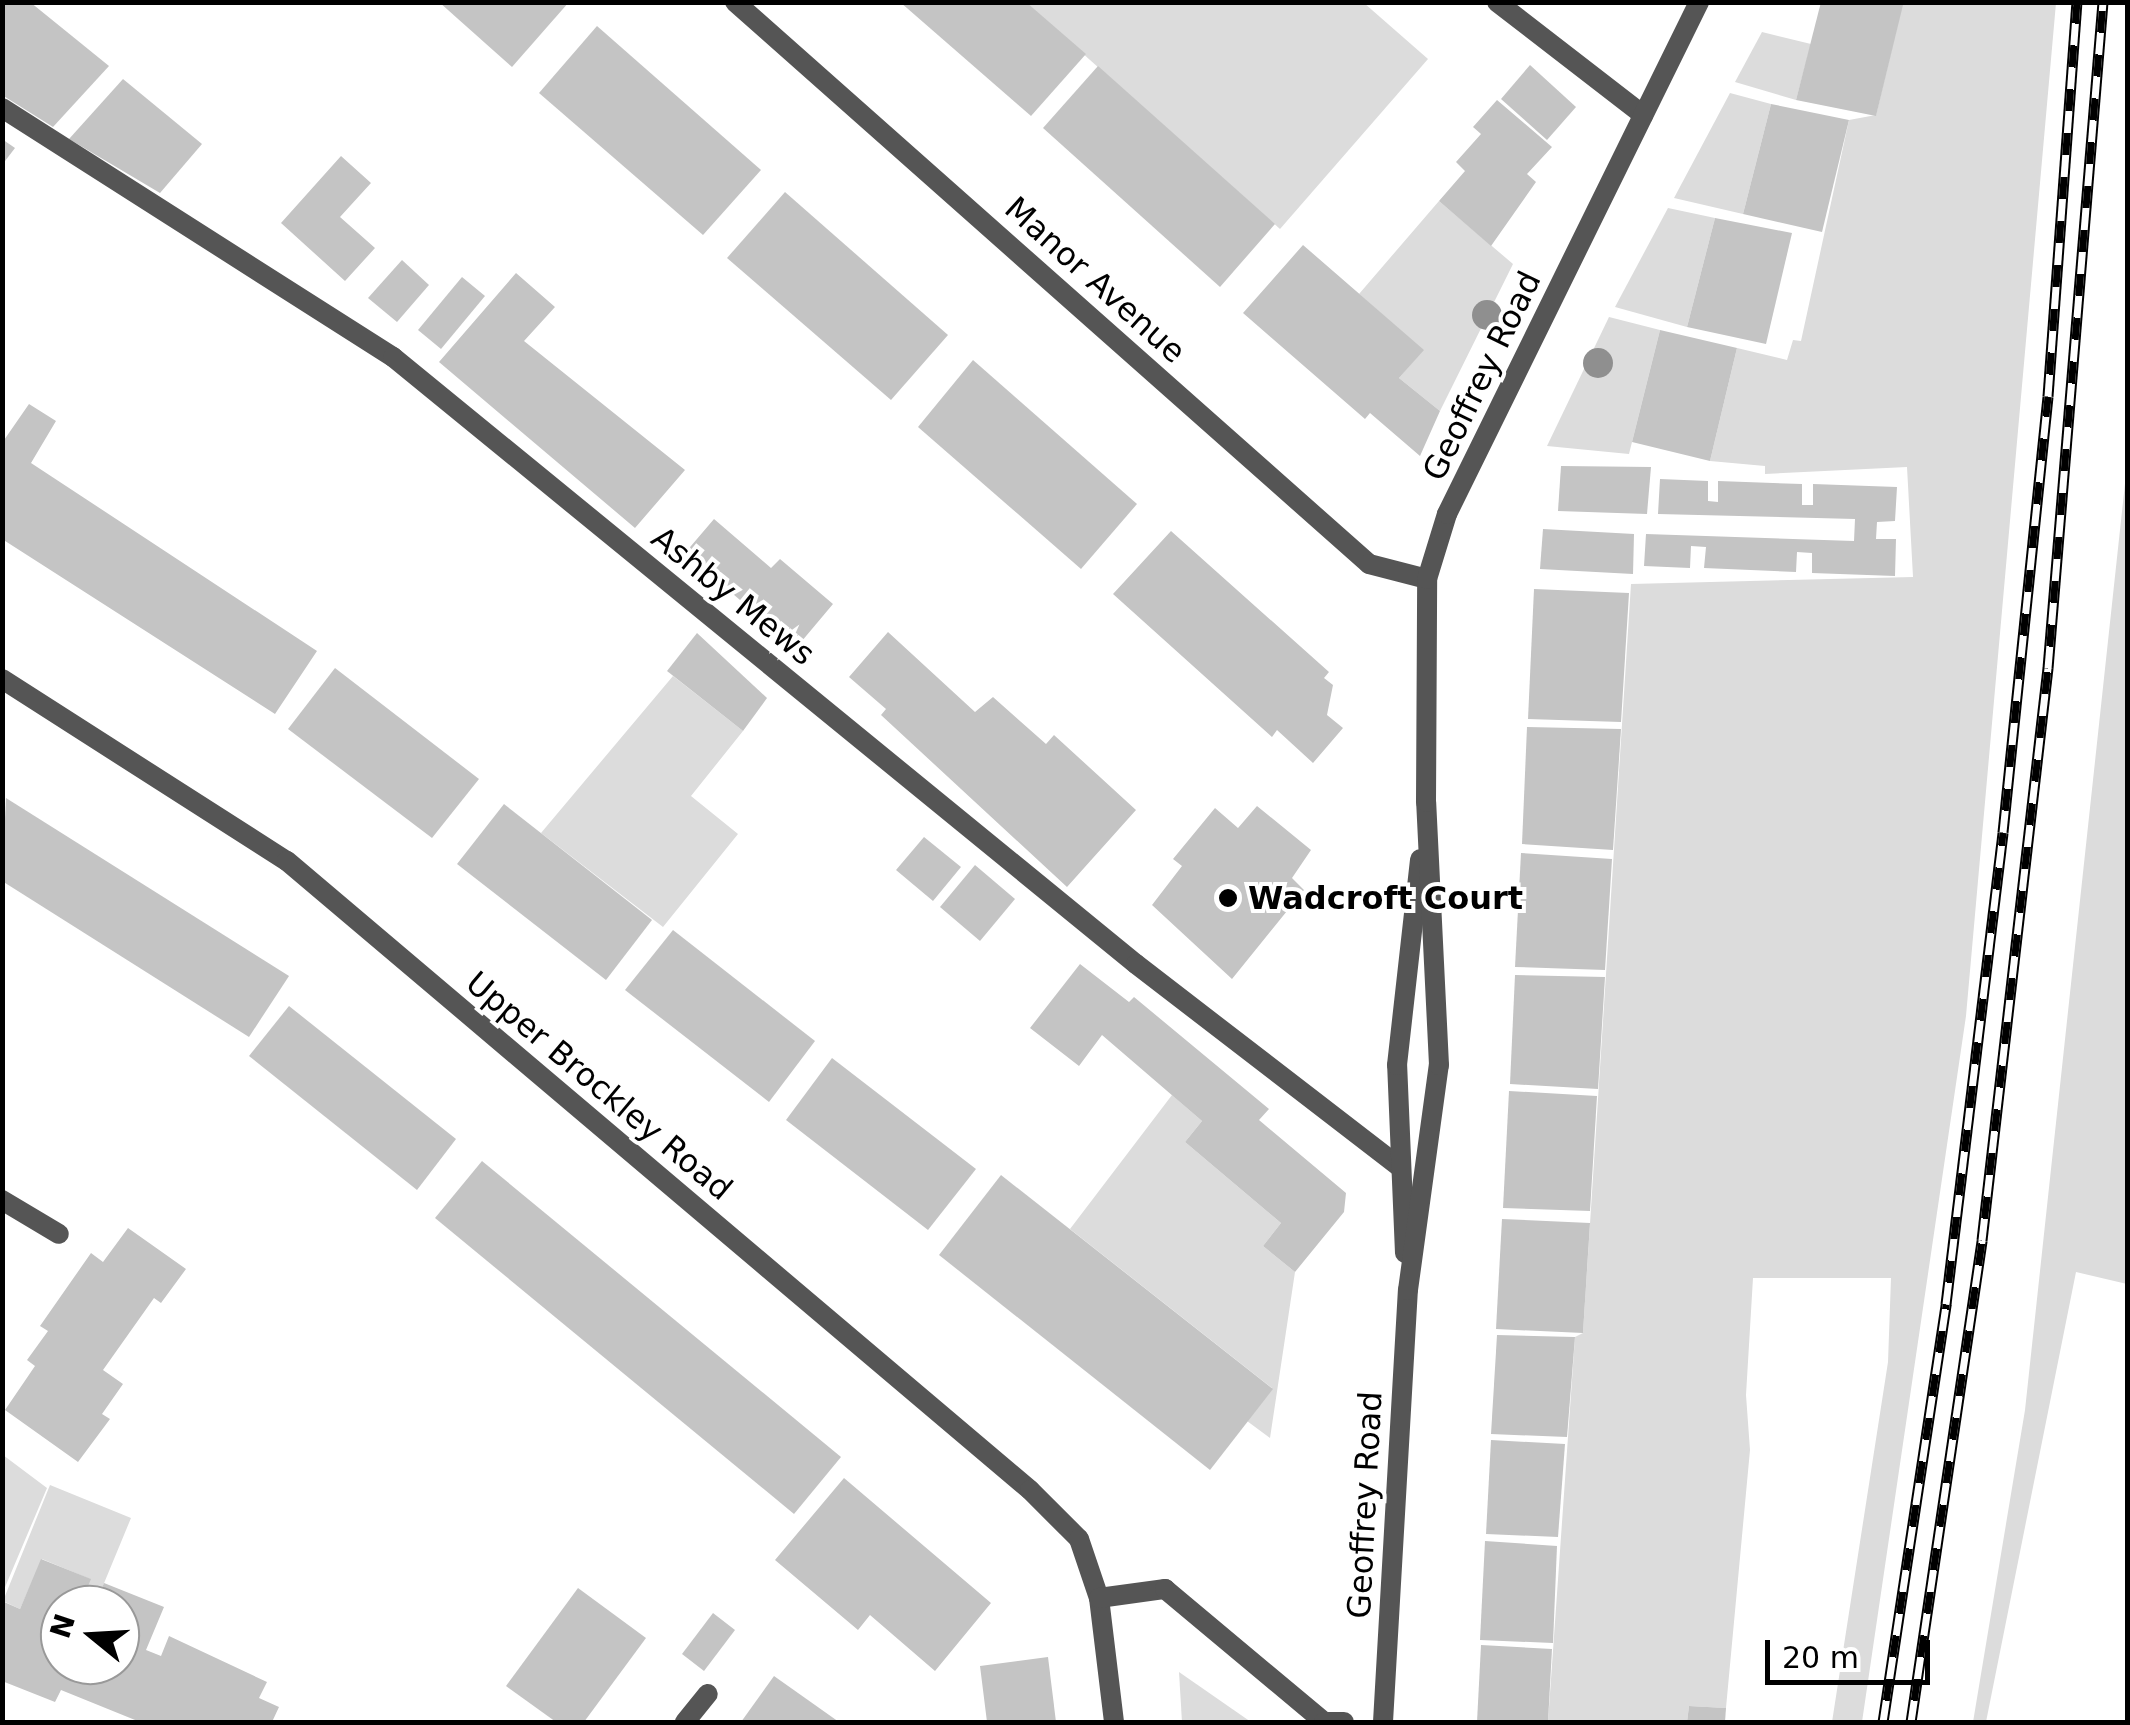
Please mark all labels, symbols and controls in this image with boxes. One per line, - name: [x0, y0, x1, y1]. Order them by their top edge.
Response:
- street label: Manor Avenue: [997, 189, 1193, 371]
- street label: Geoffrey Road: [1415, 265, 1549, 487]
- street label: Ashby Mews: [644, 519, 822, 673]
- place label: Wadcroft Court: [1248, 879, 1523, 917]
- marker: Wadcroft Court: [1217, 887, 1239, 909]
- street label: Upper Brockley Road: [458, 964, 740, 1208]
- street label: Geoffrey Road: [1340, 1390, 1390, 1620]
- north arrow: [40, 1585, 140, 1685]
- text: N: [44, 1610, 82, 1642]
- scale bar: [1770, 1620, 1935, 1682]
- text: 20 m: [1782, 1640, 1859, 1675]

